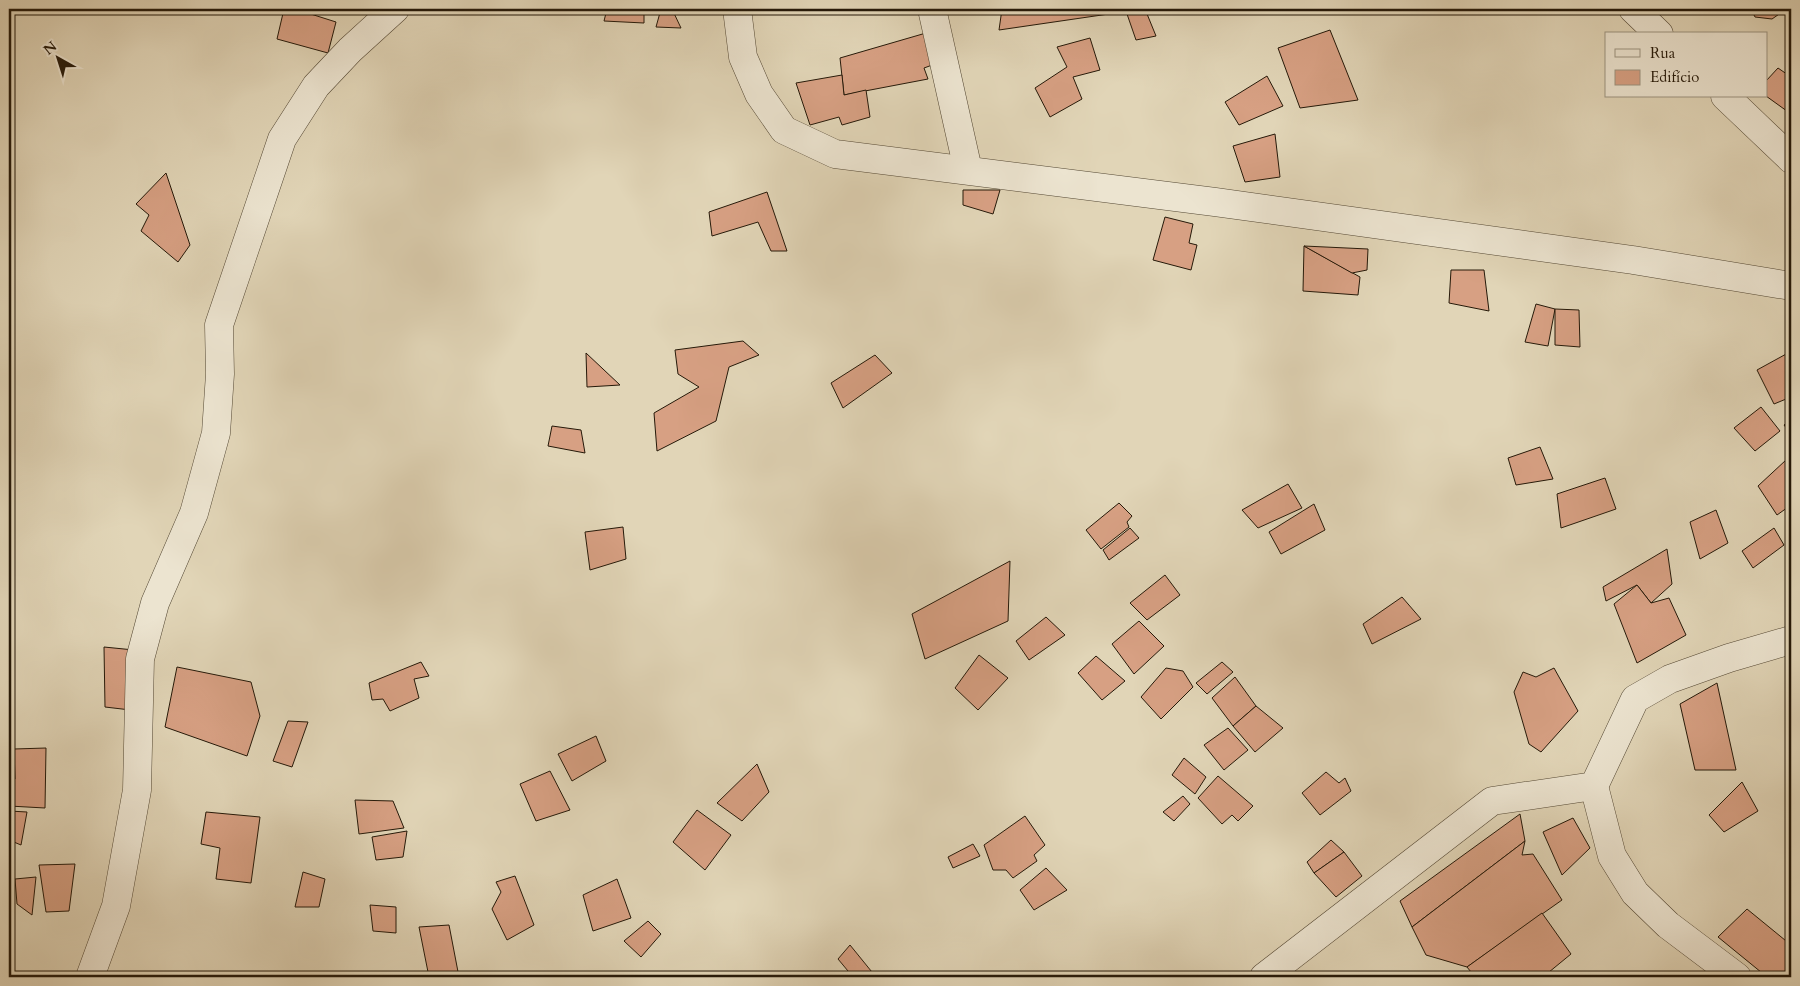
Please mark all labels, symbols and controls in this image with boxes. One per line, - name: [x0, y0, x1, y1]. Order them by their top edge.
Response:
- north arrow: [32, 32, 82, 82]
- legend: [1605, 32, 1768, 98]
- text: N: [39, 37, 61, 59]
- text: Rua: [1650, 43, 1676, 63]
- text: Edifício: [1650, 67, 1699, 87]

